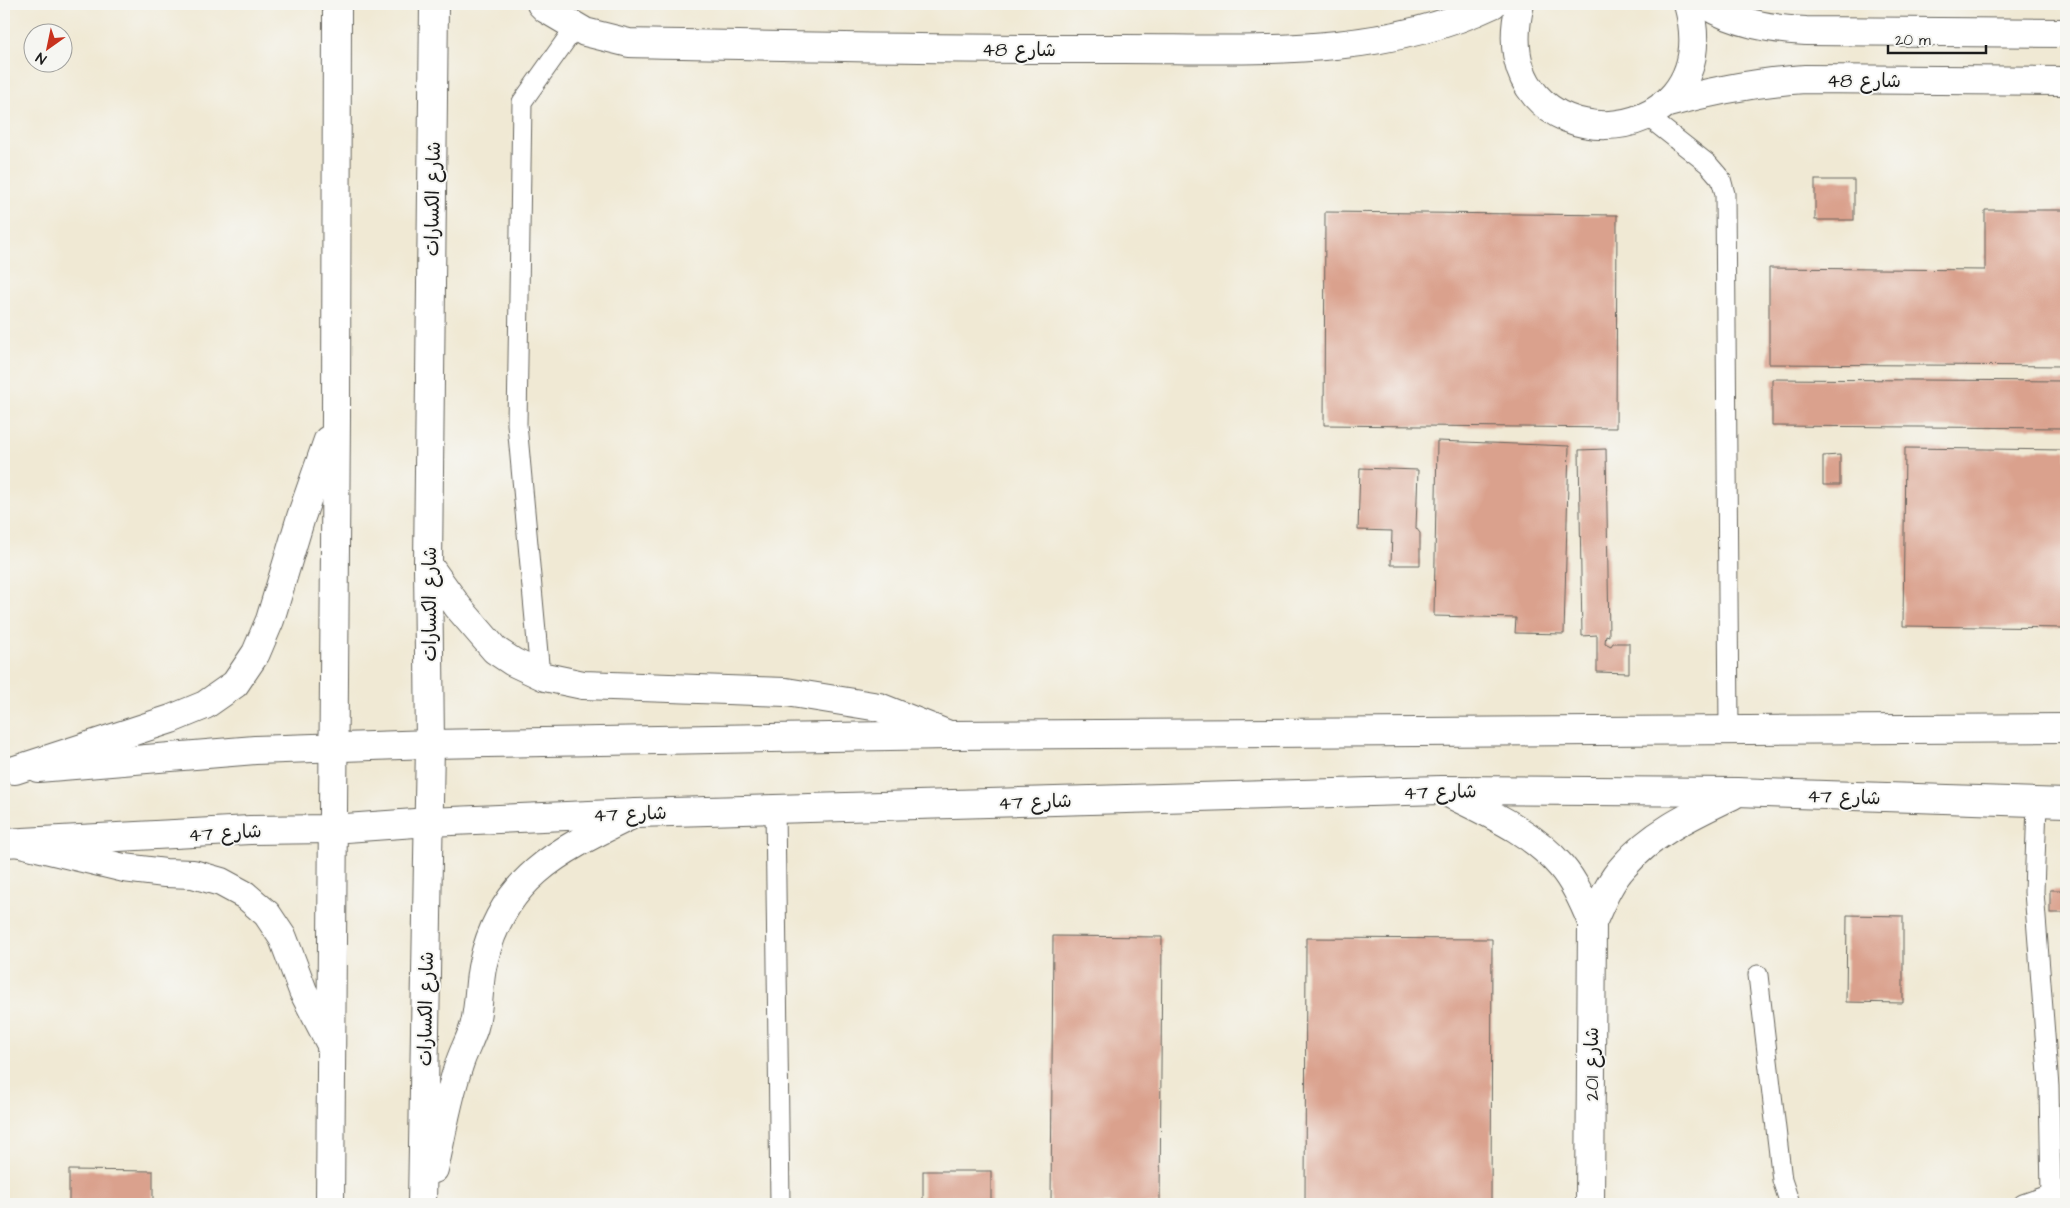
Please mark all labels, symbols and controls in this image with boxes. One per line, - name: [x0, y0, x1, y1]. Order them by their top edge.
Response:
- north arrow: [22, 22, 72, 72]
- scale bar: [1888, 22, 1985, 54]
- text: 20 m: [1895, 30, 1931, 51]
- street label: شارع 48: [982, 37, 1056, 64]
- text: N: [32, 47, 51, 69]
- street label: شارع 48: [1827, 68, 1901, 95]
- street label: شارع الكسارات: [419, 141, 448, 257]
- street label: شارع الكسارات: [417, 546, 444, 662]
- street label: شارع 47: [1403, 778, 1477, 807]
- street label: شارع 47: [1807, 783, 1881, 812]
- street label: شارع 47: [998, 788, 1072, 817]
- street label: شارع 47: [593, 800, 667, 829]
- street label: شارع 47: [188, 818, 262, 849]
- street label: شارع الكسارات: [412, 951, 441, 1067]
- street label: شارع 201: [1579, 1027, 1606, 1101]

